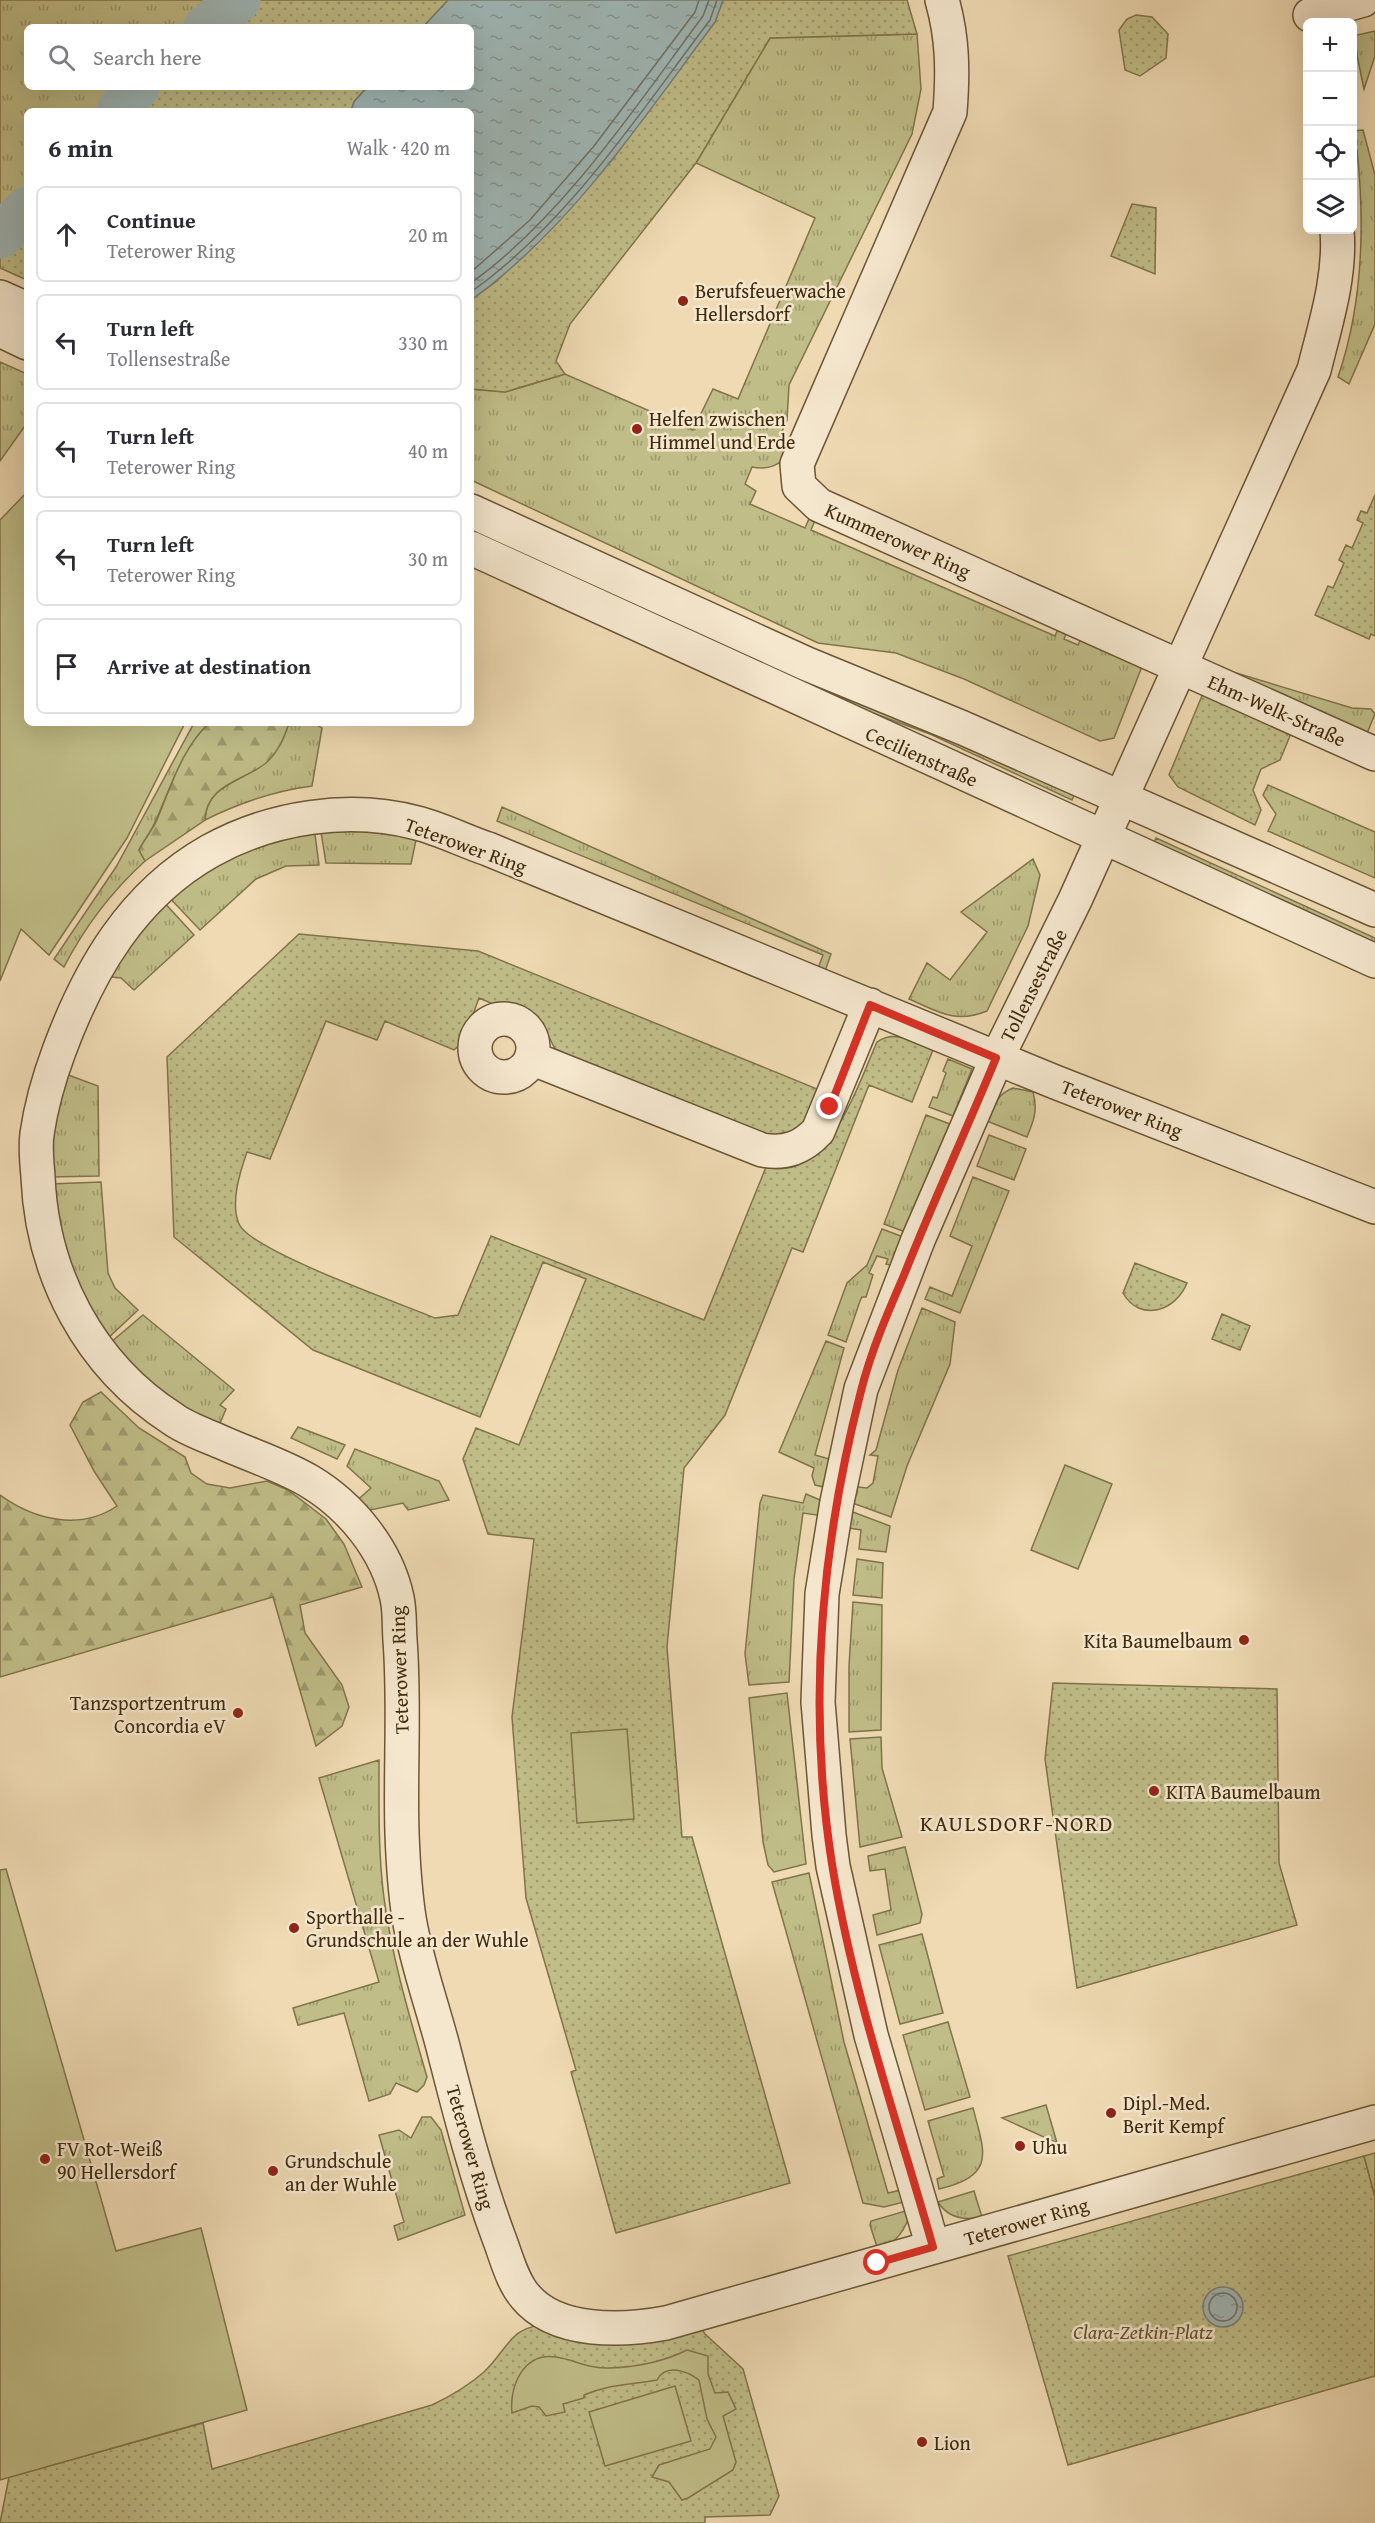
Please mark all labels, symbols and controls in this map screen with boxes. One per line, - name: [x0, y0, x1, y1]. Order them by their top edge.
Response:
- map controls: [1303, 18, 1357, 234]
- button: +: [1303, 18, 1357, 72]
- search box: [24, 24, 474, 90]
- icon: search: [45, 41, 78, 74]
- text: Search here: [93, 41, 202, 73]
- button: −: [1303, 72, 1357, 126]
- button: locate: [1303, 126, 1357, 180]
- text: 6 min: [48, 128, 113, 167]
- text: Walk · 420 m: [347, 133, 450, 162]
- button: layers: [1303, 180, 1357, 234]
- text: Continue: [107, 204, 196, 236]
- icon: ahead: [50, 218, 83, 251]
- text: 20 m: [408, 220, 448, 249]
- text: Teterower Ring: [107, 236, 235, 265]
- place label: Berufsfeuerwache Hellersdorf: [695, 276, 846, 328]
- marker: Berufsfeuerwache Hellersdorf: [676, 294, 690, 308]
- text: Turn left: [107, 312, 194, 344]
- icon: left: [50, 326, 83, 359]
- text: 330 m: [398, 328, 448, 357]
- text: Tollensestraße: [107, 344, 230, 373]
- place label: Helfen zwischen Himmel und Erde: [649, 404, 795, 456]
- text: Turn left: [107, 420, 194, 452]
- marker: Helfen zwischen Himmel und Erde: [630, 422, 644, 436]
- icon: left: [50, 434, 83, 467]
- text: 40 m: [408, 436, 448, 465]
- text: Teterower Ring: [107, 452, 235, 481]
- street label: Kummerower Ring: [821, 495, 976, 585]
- text: Turn left: [107, 528, 194, 560]
- icon: left: [50, 542, 83, 575]
- text: 30 m: [408, 544, 448, 573]
- text: Teterower Ring: [107, 560, 235, 589]
- icon: arrive: [50, 650, 83, 683]
- text: Arrive at destination: [107, 650, 311, 682]
- street label: Ehm-Welk-Straße: [1203, 667, 1351, 753]
- street label: Cecilienstraße: [861, 718, 983, 794]
- street label: Teterower Ring: [401, 809, 531, 881]
- street label: Tollensestraße: [992, 923, 1074, 1047]
- street label: Teterower Ring: [1057, 1071, 1187, 1145]
- route end: [816, 1093, 842, 1119]
- street label: Teterower Ring: [382, 1605, 416, 1735]
- place label: Kita Baumelbaum: [1084, 1626, 1233, 1655]
- marker: Kita Baumelbaum: [1237, 1633, 1251, 1647]
- place label: Tanzsportzentrum Concordia eV: [70, 1688, 227, 1740]
- marker: Tanzsportzentrum Concordia eV: [231, 1706, 245, 1720]
- place label: KITA Baumelbaum: [1166, 1777, 1321, 1806]
- marker: KITA Baumelbaum: [1147, 1784, 1161, 1798]
- district label: KAULSDORF-NORD: [920, 1807, 1114, 1839]
- place label: Sporthalle - Grundschule an der Wuhle: [306, 1902, 529, 1954]
- marker: Sporthalle - Grundschule an der Wuhle: [287, 1921, 301, 1935]
- street label: Teterower Ring: [439, 2081, 503, 2213]
- place label: Dipl.-Med. Berit Kempf: [1123, 2088, 1226, 2140]
- marker: Dipl.-Med. Berit Kempf: [1104, 2106, 1118, 2120]
- place label: Uhu: [1032, 2132, 1067, 2161]
- place label: FV Rot-Weiß 90 Hellersdorf: [57, 2134, 178, 2186]
- marker: Uhu: [1013, 2139, 1027, 2153]
- place label: Grundschule an der Wuhle: [285, 2146, 397, 2198]
- marker: FV Rot-Weiß 90 Hellersdorf: [38, 2152, 52, 2166]
- marker: Grundschule an der Wuhle: [266, 2164, 280, 2178]
- street label: Teterower Ring: [960, 2189, 1092, 2253]
- route start: [863, 2249, 889, 2275]
- park label: Clara-Zetkin-Platz: [1073, 2317, 1213, 2346]
- place label: Lion: [934, 2428, 971, 2457]
- marker: Lion: [915, 2435, 929, 2449]

